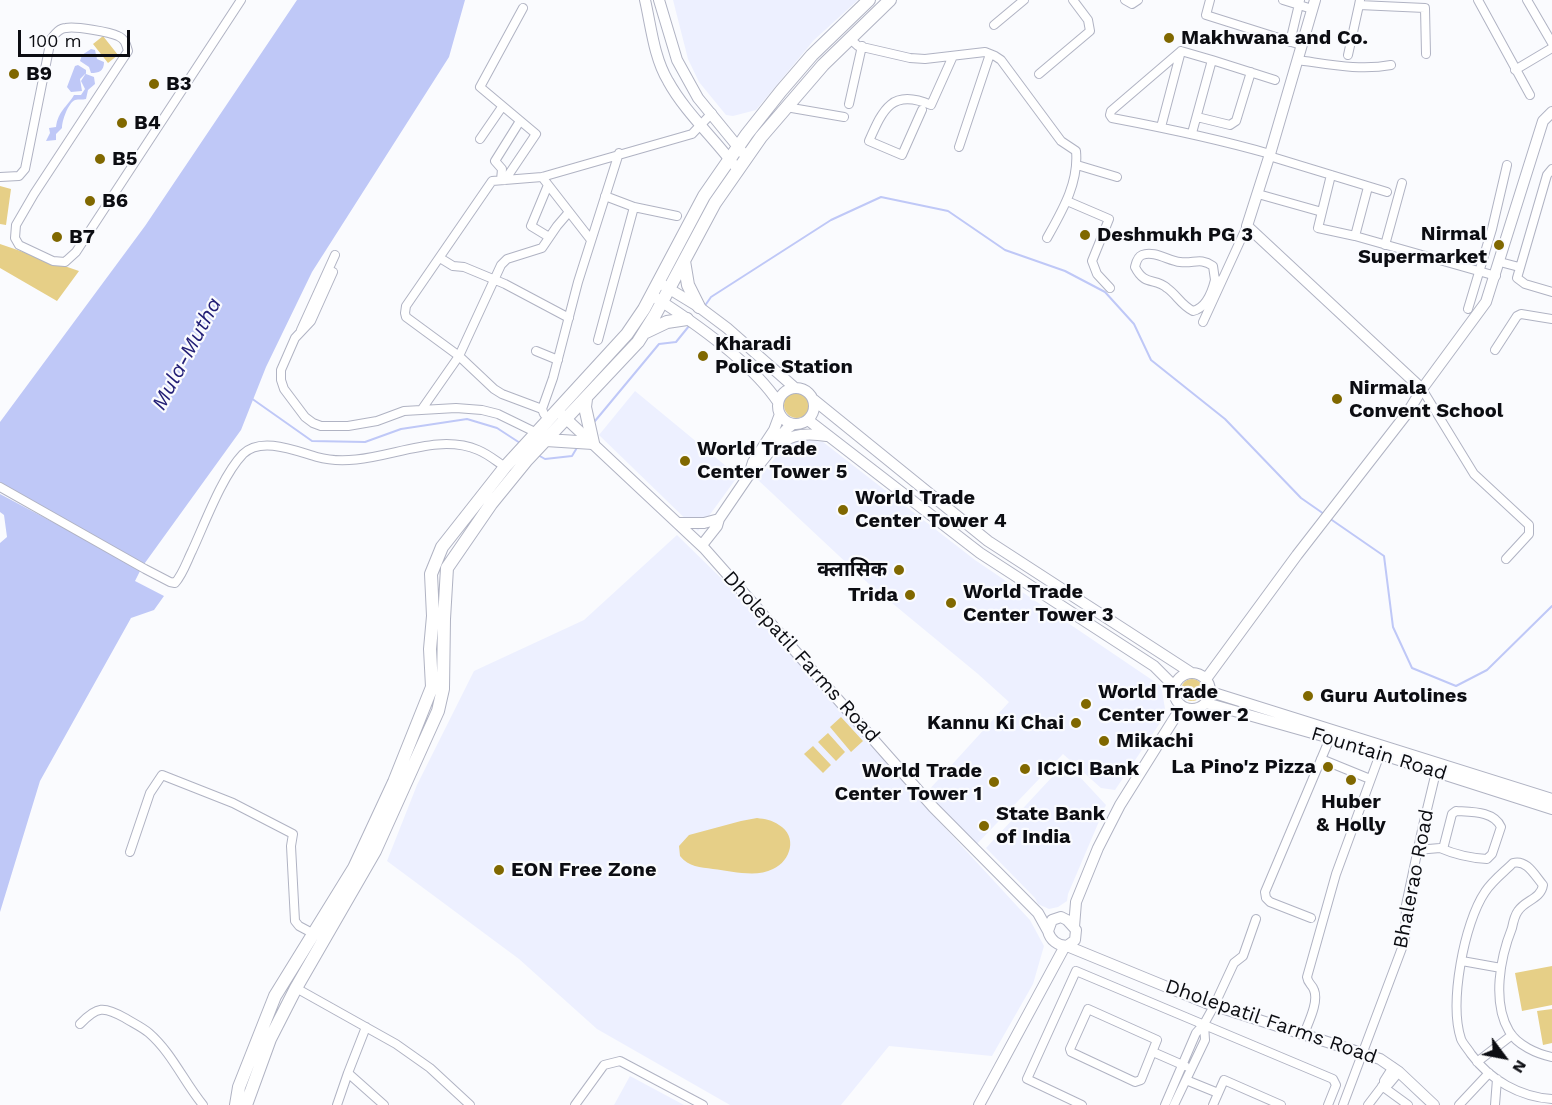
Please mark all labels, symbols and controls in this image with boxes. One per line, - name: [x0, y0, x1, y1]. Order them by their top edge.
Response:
- scale bar: [21, 18, 134, 56]
- place label: Makhwana and Co.: [1181, 26, 1368, 50]
- text: 100 m: [29, 30, 82, 51]
- marker: Makhwana and Co.: [1162, 31, 1176, 45]
- place label: B9: [26, 62, 52, 86]
- marker: B9: [7, 67, 21, 81]
- place label: B3: [166, 72, 192, 96]
- marker: B3: [147, 77, 161, 91]
- place label: B4: [134, 111, 161, 135]
- marker: B4: [115, 116, 129, 130]
- place label: B5: [112, 147, 137, 171]
- marker: B5: [93, 152, 107, 166]
- place label: B6: [102, 189, 128, 213]
- marker: B6: [83, 194, 97, 208]
- place label: Nirmal Supermarket: [1358, 222, 1487, 269]
- place label: Deshmukh PG 3: [1097, 223, 1253, 247]
- place label: B7: [69, 225, 95, 249]
- marker: Deshmukh PG 3: [1078, 228, 1092, 242]
- marker: B7: [50, 230, 64, 244]
- marker: Nirmal Supermarket: [1492, 238, 1506, 252]
- water label: Mula-Mutha: [147, 293, 227, 415]
- place label: Kharadi Police Station: [715, 332, 853, 379]
- marker: Kharadi Police Station: [696, 349, 710, 363]
- place label: Nirmala Convent School: [1349, 376, 1503, 423]
- marker: Nirmala Convent School: [1330, 392, 1344, 406]
- place label: World Trade Center Tower 5: [697, 437, 847, 484]
- marker: World Trade Center Tower 5: [678, 454, 692, 468]
- place label: World Trade Center Tower 4: [855, 486, 1007, 533]
- marker: World Trade Center Tower 4: [836, 503, 850, 517]
- place label: क्लासिक: [817, 558, 887, 582]
- marker: क्लासिक: [892, 563, 906, 577]
- street label: Dholepatil Farms Road: [718, 566, 884, 748]
- place label: World Trade Center Tower 3: [963, 580, 1114, 627]
- place label: Trida: [848, 583, 898, 607]
- marker: Trida: [903, 588, 917, 602]
- marker: World Trade Center Tower 3: [944, 596, 958, 610]
- place label: World Trade Center Tower 2: [1098, 680, 1249, 727]
- place label: Guru Autolines: [1320, 684, 1467, 708]
- marker: Guru Autolines: [1301, 689, 1315, 703]
- marker: World Trade Center Tower 2: [1079, 697, 1093, 711]
- place label: Kannu Ki Chai: [927, 711, 1064, 735]
- marker: Kannu Ki Chai: [1069, 716, 1083, 730]
- street label: Fountain Road: [1308, 722, 1450, 786]
- place label: Mikachi: [1116, 729, 1193, 753]
- marker: Mikachi: [1097, 734, 1111, 748]
- place label: La Pino'z Pizza: [1171, 755, 1316, 779]
- place label: ICICI Bank: [1037, 757, 1139, 781]
- place label: World Trade Center Tower 1: [835, 759, 982, 806]
- marker: La Pino'z Pizza: [1321, 760, 1335, 774]
- marker: ICICI Bank: [1018, 762, 1032, 776]
- marker: Huber & Holly: [1344, 773, 1358, 787]
- marker: World Trade Center Tower 1: [987, 775, 1001, 789]
- place label: Huber & Holly: [1316, 790, 1386, 837]
- place label: State Bank of India: [996, 802, 1105, 849]
- street label: Bhalerao Road: [1389, 807, 1439, 951]
- marker: State Bank of India: [977, 819, 991, 833]
- place label: EON Free Zone: [511, 858, 656, 882]
- marker: EON Free Zone: [492, 863, 506, 877]
- street label: Dholepatil Farms Road: [1162, 974, 1380, 1070]
- north arrow: [1474, 1027, 1534, 1087]
- text: N: [1508, 1057, 1531, 1077]

